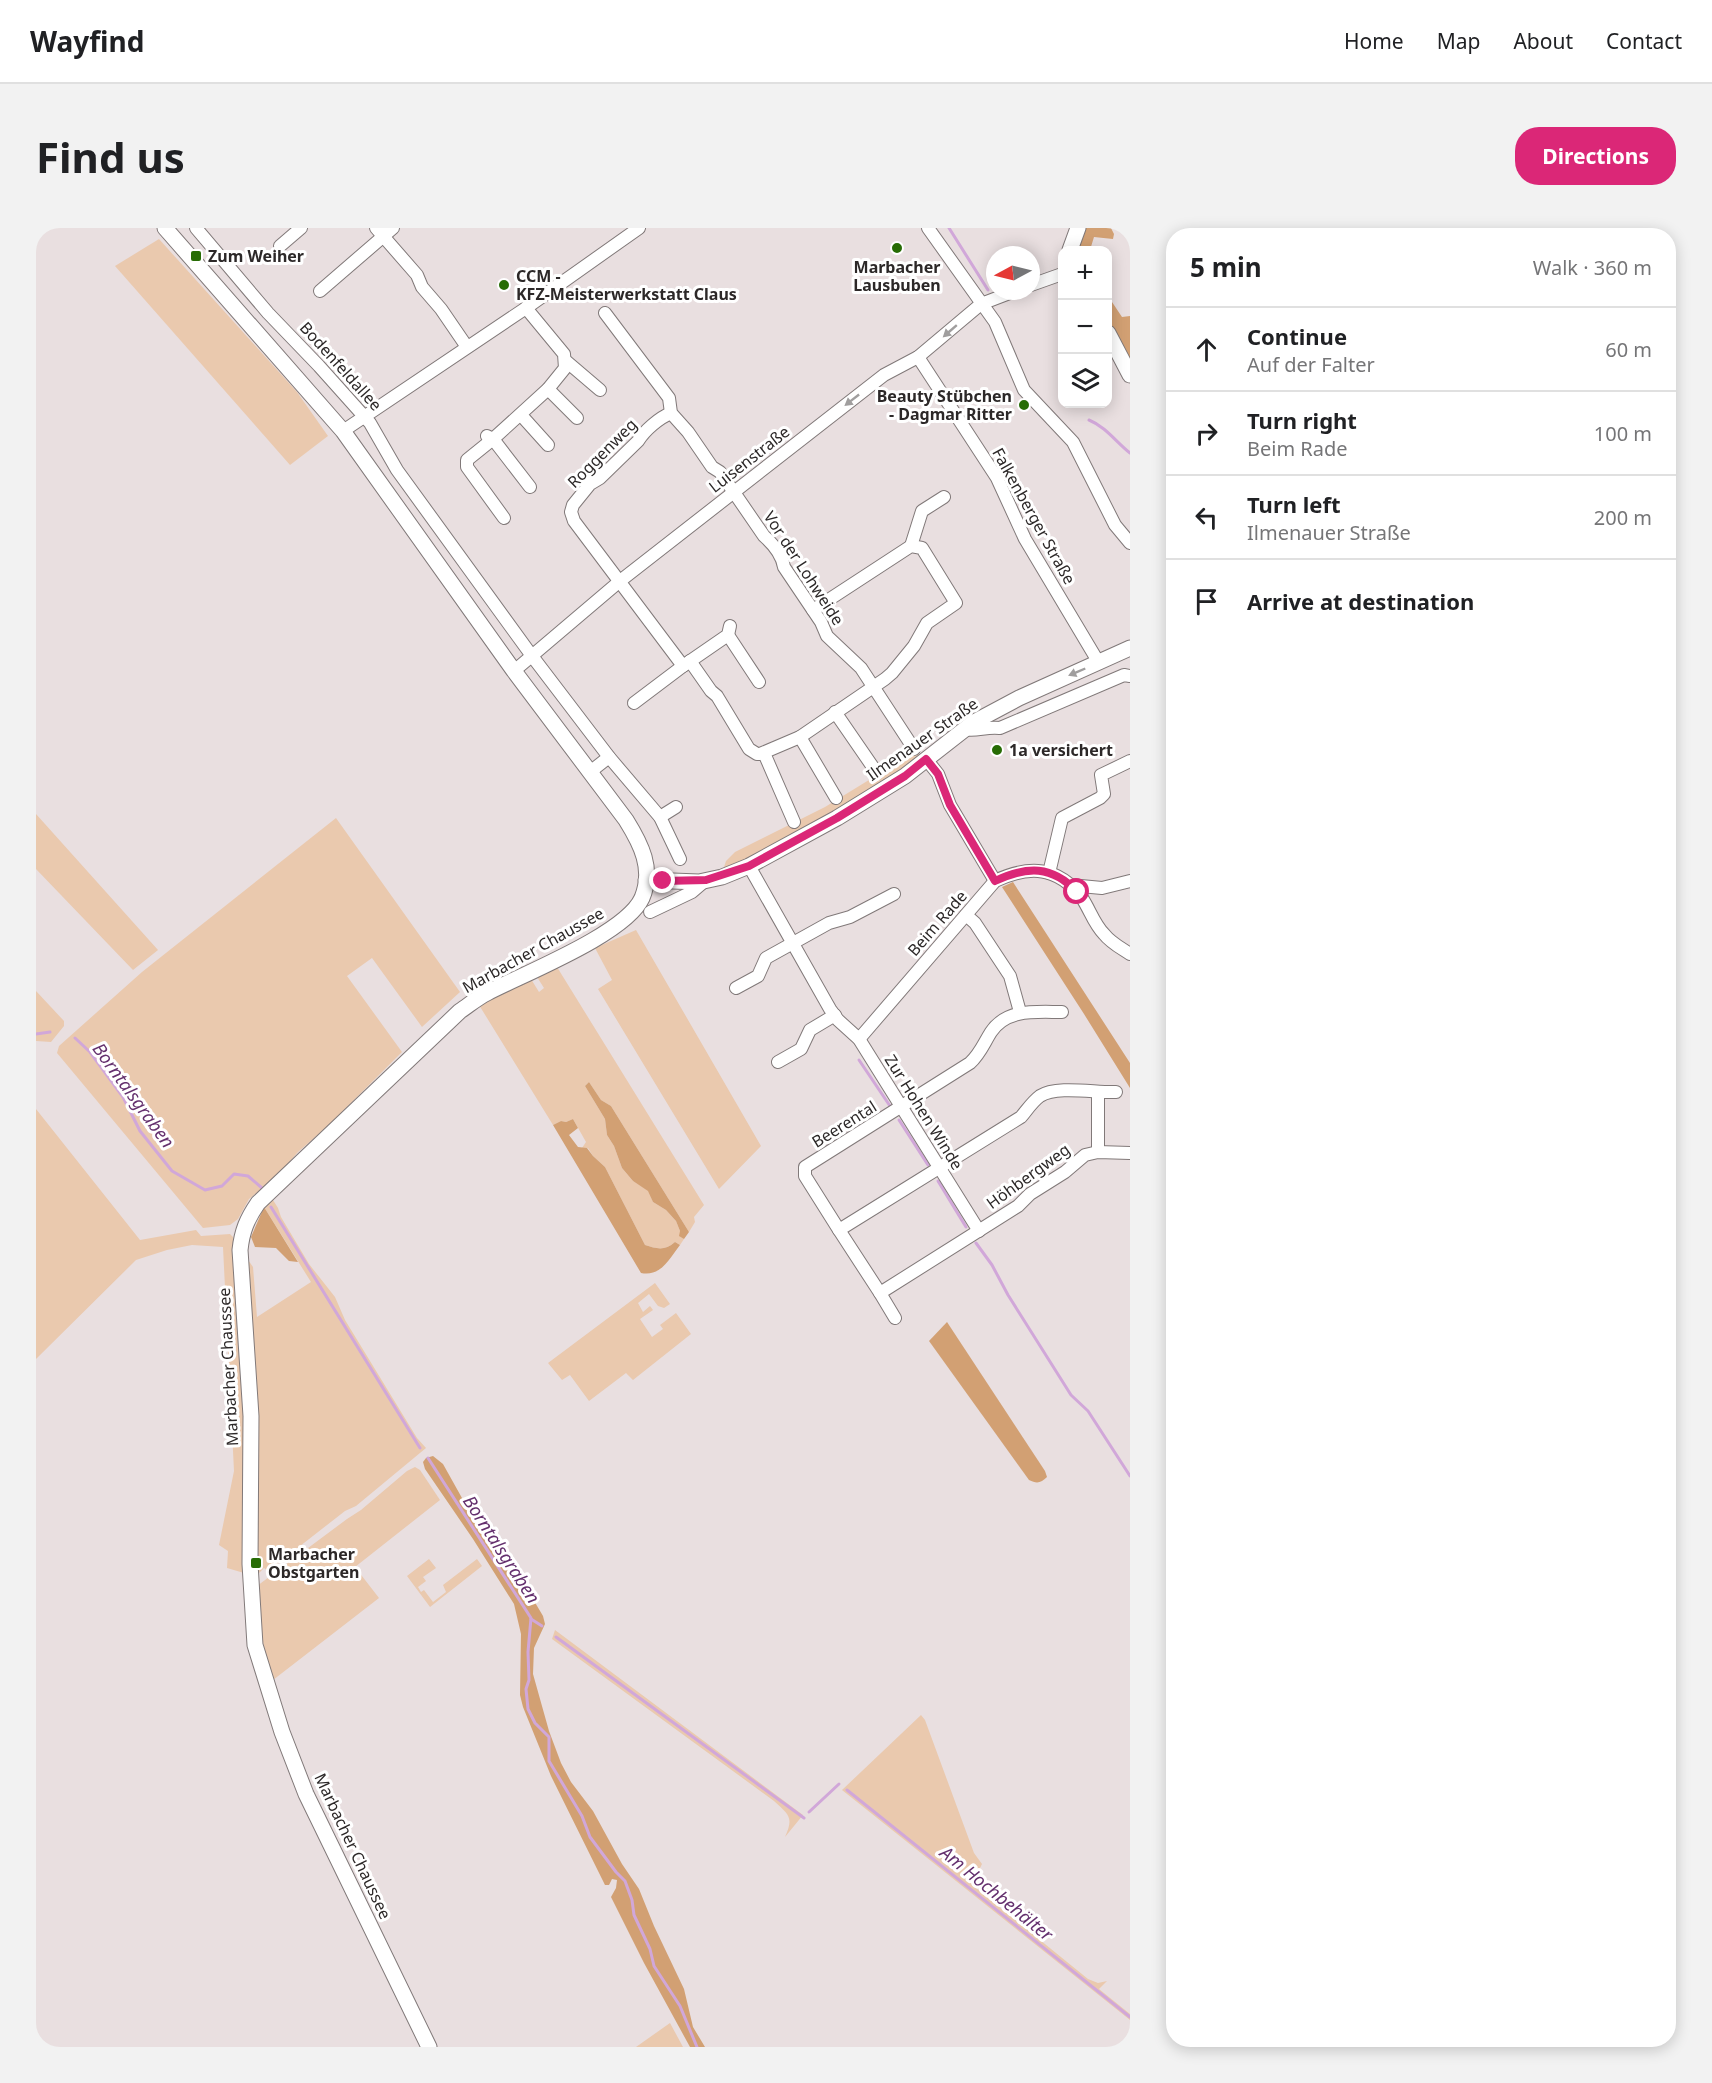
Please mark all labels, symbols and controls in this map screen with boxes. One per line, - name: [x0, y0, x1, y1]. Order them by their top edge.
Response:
- text: Wayfind: [30, 22, 144, 60]
- text: Home: [1344, 27, 1404, 55]
- text: Map: [1437, 27, 1480, 55]
- text: About: [1513, 27, 1573, 55]
- text: Contact: [1606, 27, 1682, 55]
- button: Directions: [1515, 127, 1676, 185]
- text: Find us: [36, 128, 185, 185]
- marker: Marbacher Lausbuben: [890, 241, 904, 255]
- place label: Zum Weiher: [208, 245, 304, 267]
- north arrow: [986, 246, 1040, 300]
- map controls: [1058, 246, 1112, 408]
- button: +: [1058, 246, 1112, 300]
- marker: Zum Weiher: [189, 249, 203, 263]
- text: 5 min: [1190, 249, 1262, 285]
- text: Walk · 360 m: [1533, 254, 1652, 281]
- place label: Marbacher Lausbuben: [853, 256, 941, 296]
- place label: CCM - KFZ-Meisterwerkstatt Claus: [516, 265, 737, 305]
- marker: CCM - KFZ-Meisterwerkstatt Claus: [497, 278, 511, 292]
- button: −: [1058, 300, 1112, 354]
- street label: Bodenfeldallee: [295, 317, 387, 415]
- text: Continue: [1247, 321, 1347, 351]
- one-way arrow: [943, 324, 958, 337]
- icon: ahead: [1190, 333, 1223, 366]
- text: 60 m: [1605, 336, 1652, 363]
- text: Auf der Falter: [1247, 351, 1375, 378]
- button: layers: [1058, 354, 1112, 408]
- place label: Beauty Stübchen - Dagmar Ritter: [877, 385, 1012, 425]
- one-way arrow: [844, 393, 859, 405]
- marker: Beauty Stübchen - Dagmar Ritter: [1017, 398, 1031, 412]
- text: Turn right: [1247, 405, 1357, 435]
- street label: Roggenweg: [563, 414, 641, 492]
- icon: right: [1190, 417, 1223, 450]
- text: 100 m: [1594, 420, 1652, 447]
- street label: Luisenstraße: [704, 421, 794, 497]
- text: Beim Rade: [1247, 435, 1348, 462]
- street label: Falkenberger Straße: [987, 444, 1081, 588]
- text: Turn left: [1247, 489, 1341, 519]
- icon: left: [1190, 501, 1223, 534]
- text: 200 m: [1594, 504, 1652, 531]
- street label: Vor der Lohweide: [759, 507, 849, 629]
- text: Ilmenauer Straße: [1247, 519, 1411, 546]
- icon: arrive: [1190, 585, 1223, 618]
- text: Arrive at destination: [1247, 586, 1474, 616]
- one-way arrow: [1067, 667, 1085, 677]
- street label: Ilmenauer Straße: [862, 692, 982, 786]
- place label: 1a versichert: [1009, 739, 1113, 761]
- marker: 1a versichert: [990, 743, 1004, 757]
- route end: [649, 867, 675, 893]
- route start: [1063, 878, 1089, 904]
- street label: Beim Rade: [902, 885, 972, 961]
- street label: Marbacher Chaussee: [458, 902, 608, 998]
- water label: Borntalsgraben: [88, 1038, 180, 1152]
- street label: Zur Hohen Winde: [880, 1050, 968, 1174]
- street label: Beerental: [807, 1095, 881, 1153]
- street label: Höhbergweg: [982, 1138, 1074, 1214]
- street label: Marbacher Chaussee: [213, 1287, 243, 1447]
- water label: Borntalsgraben: [458, 1490, 546, 1608]
- place label: Marbacher Obstgarten: [268, 1543, 360, 1583]
- marker: Marbacher Obstgarten: [249, 1556, 263, 1570]
- street label: Marbacher Chaussee: [310, 1770, 396, 1922]
- water label: Am Hochbehälter: [934, 1839, 1059, 1946]

